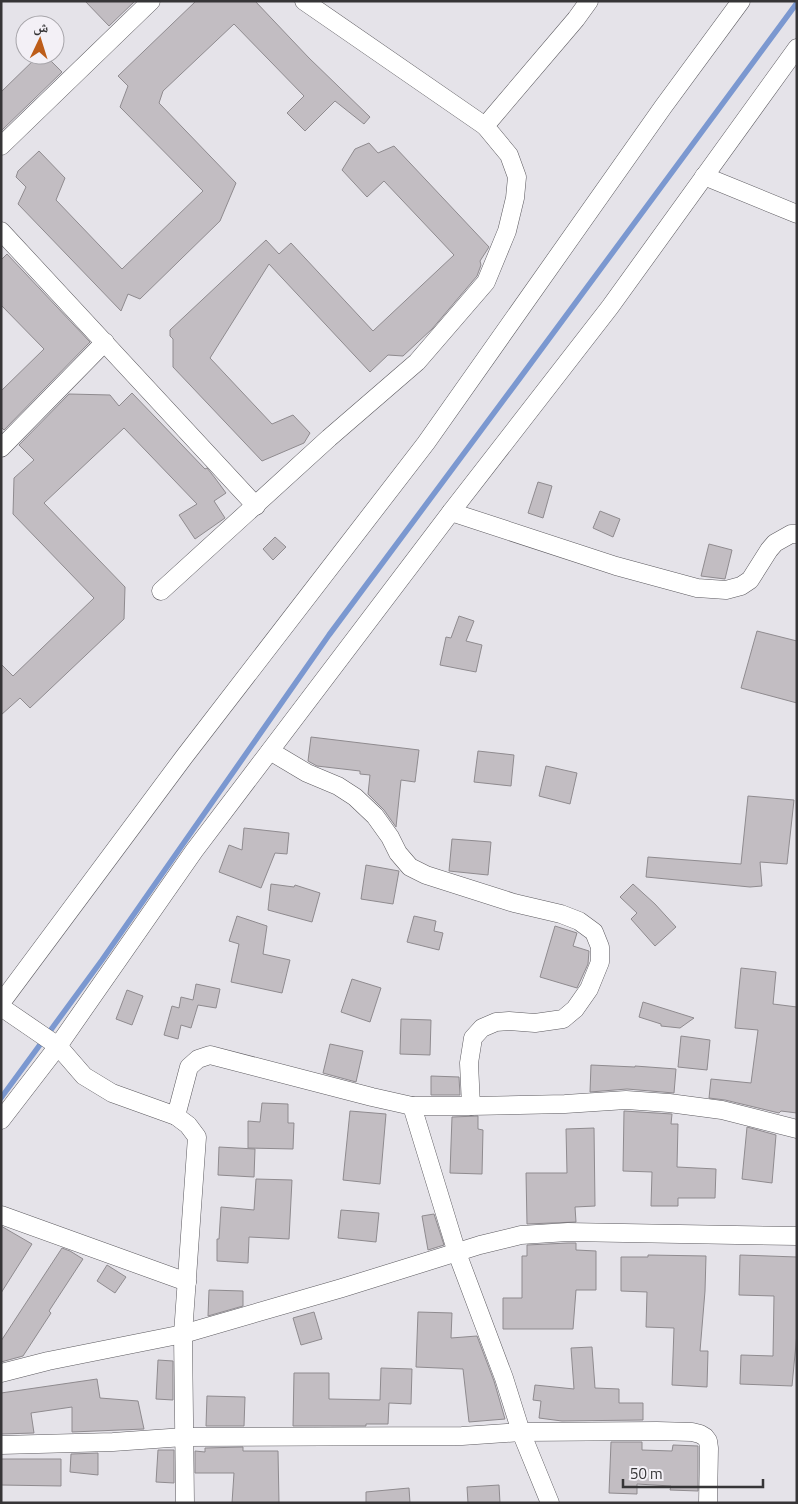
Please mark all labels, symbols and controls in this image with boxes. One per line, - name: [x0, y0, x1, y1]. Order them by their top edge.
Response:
- north arrow: [15, 15, 65, 65]
- text: ش: [33, 16, 49, 38]
- scale bar: [623, 1456, 763, 1488]
- text: 50 m: [630, 1462, 663, 1485]

